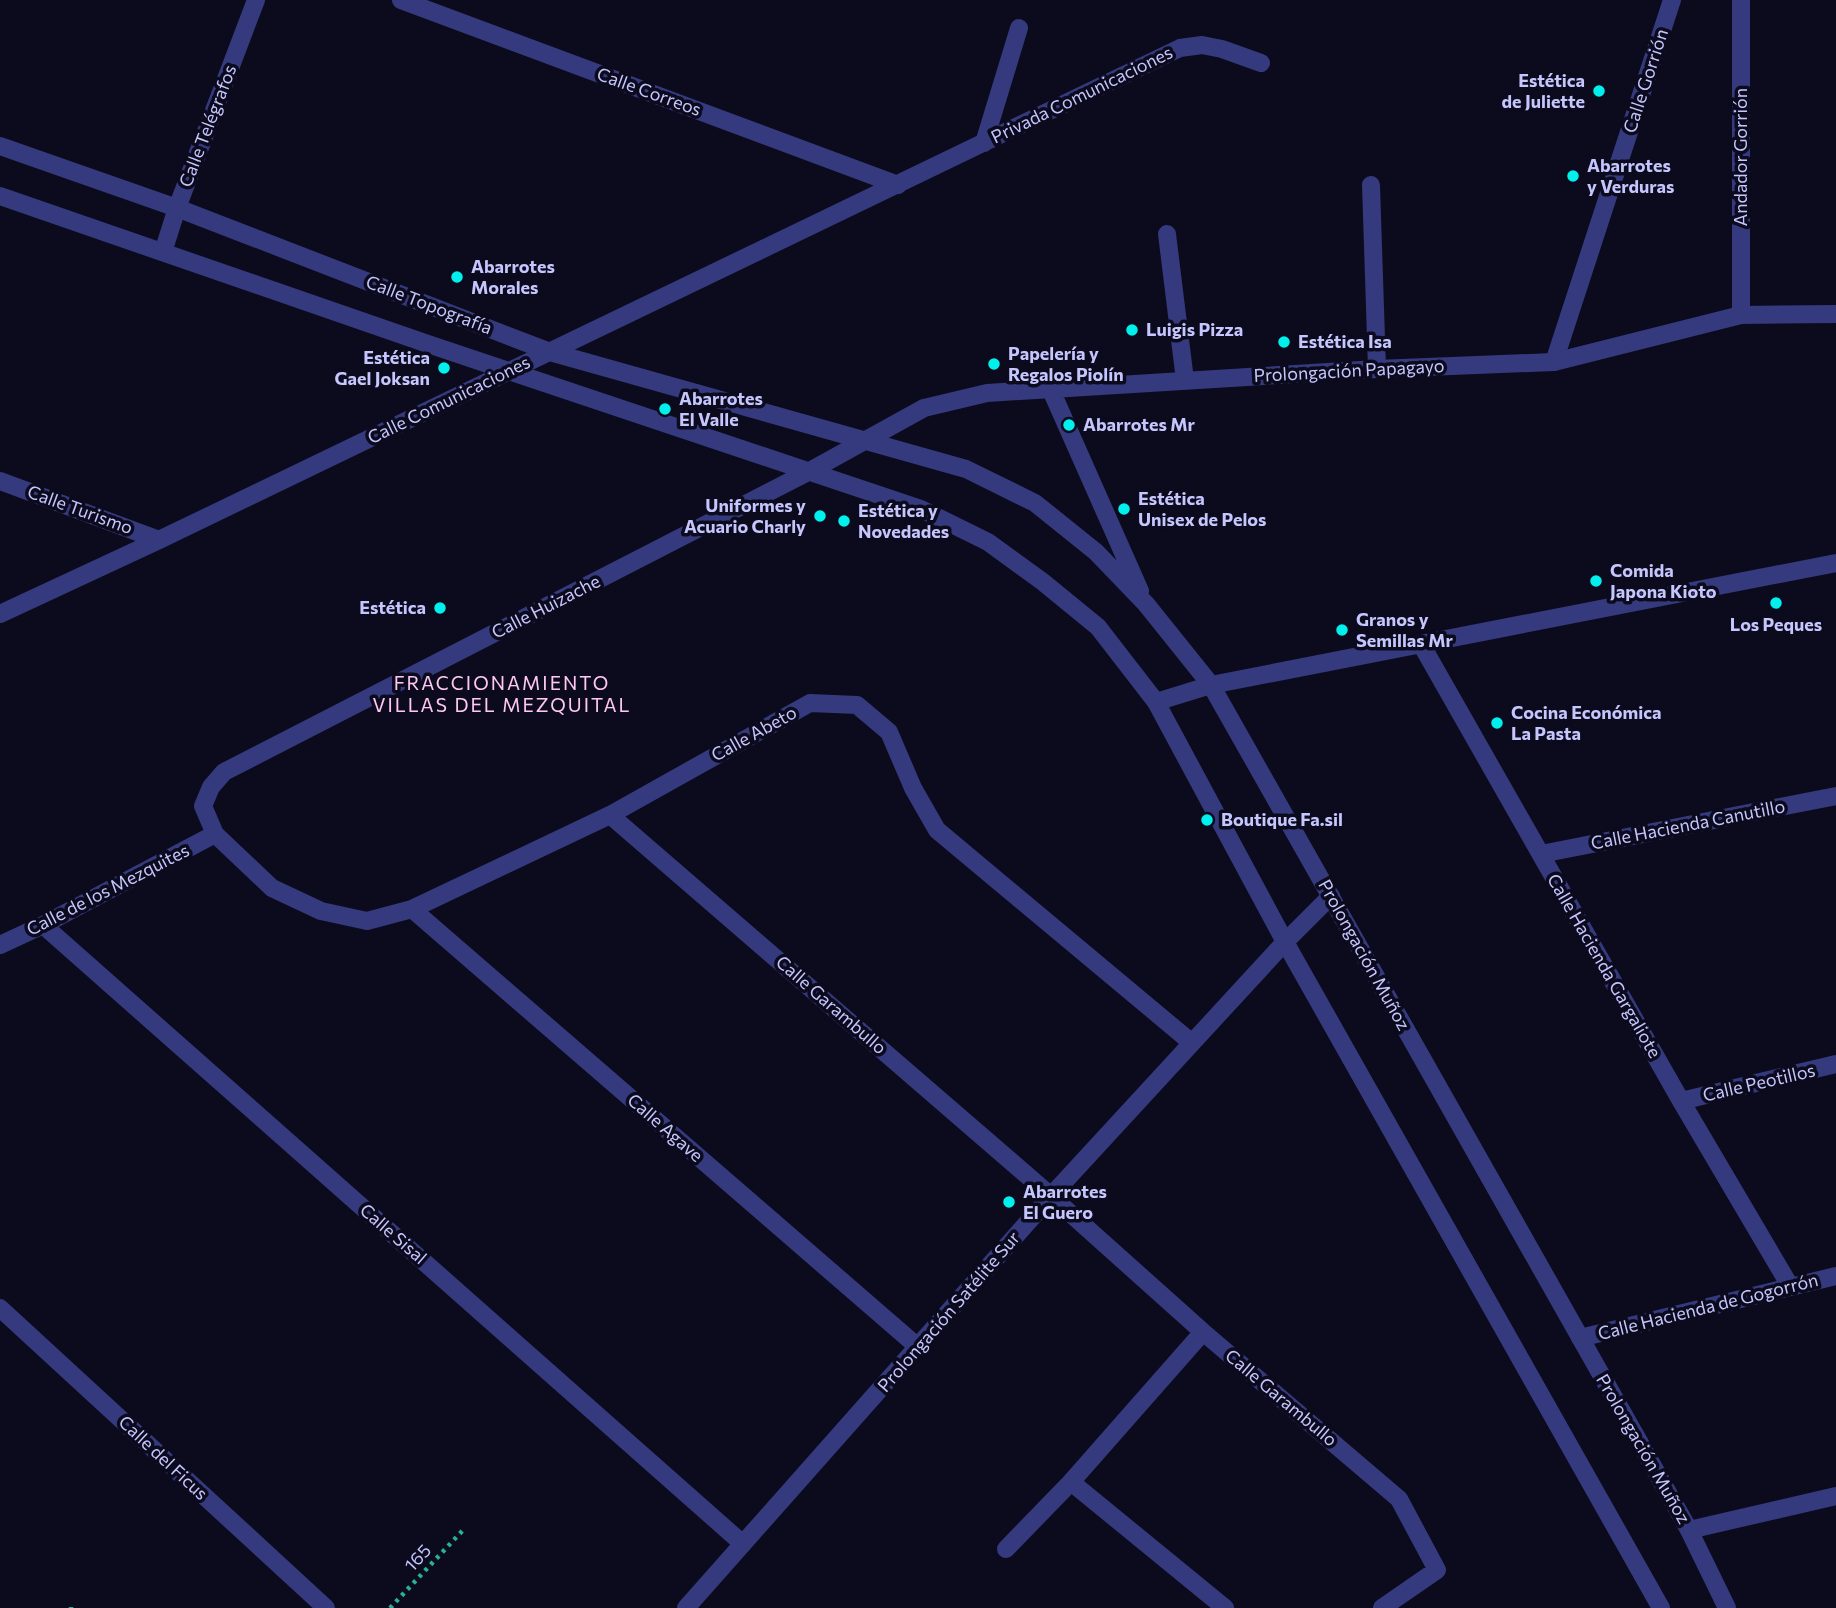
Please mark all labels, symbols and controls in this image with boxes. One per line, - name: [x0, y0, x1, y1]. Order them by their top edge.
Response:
- street label: Calle Gorrión: [1618, 26, 1672, 135]
- street label: Privada Comunicaciones: [987, 41, 1176, 148]
- street label: Calle Telégrafos: [174, 61, 240, 190]
- street label: Calle Correos: [594, 62, 704, 120]
- place label: Estética de Juliette: [1502, 69, 1585, 112]
- marker: Estética de Juliette: [1591, 83, 1607, 99]
- street label: Andador Gorrión: [1729, 88, 1751, 226]
- place label: Abarrotes y Verduras: [1587, 154, 1674, 197]
- marker: Abarrotes y Verduras: [1565, 168, 1581, 184]
- place label: Abarrotes Morales: [471, 255, 555, 298]
- marker: Abarrotes Morales: [449, 269, 465, 285]
- street label: Calle Topografía: [363, 270, 496, 338]
- place label: Luigis Pizza: [1146, 318, 1243, 340]
- marker: Luigis Pizza: [1124, 322, 1140, 338]
- place label: Estética Isa: [1298, 330, 1392, 352]
- marker: Estética Isa: [1276, 334, 1292, 350]
- place label: Papelería y Regalos Piolín: [1008, 342, 1124, 385]
- place label: Estética Gael Joksan: [334, 346, 430, 389]
- street label: Calle Comunicaciones: [364, 350, 533, 448]
- street label: Prolongación Papagayo: [1253, 354, 1445, 386]
- marker: Papelería y Regalos Piolín: [986, 356, 1002, 372]
- marker: Estética Gael Joksan: [436, 360, 452, 376]
- place label: Abarrotes El Valle: [679, 387, 763, 430]
- marker: Abarrotes El Valle: [657, 401, 673, 417]
- place label: Abarrotes Mr: [1083, 413, 1196, 435]
- marker: Abarrotes Mr: [1061, 417, 1077, 433]
- street label: Calle Turismo: [25, 480, 136, 538]
- place label: Estética Unisex de Pelos: [1138, 487, 1266, 530]
- place label: Uniformes y Acuario Charly: [684, 494, 806, 537]
- place label: Estética y Novedades: [858, 499, 949, 542]
- marker: Estética Unisex de Pelos: [1116, 501, 1132, 517]
- marker: Uniformes y Acuario Charly: [812, 508, 828, 524]
- marker: Estética y Novedades: [836, 513, 852, 529]
- place label: Comida Japona Kioto: [1610, 559, 1717, 602]
- street label: Calle Huizache: [488, 569, 604, 643]
- marker: Comida Japona Kioto: [1588, 573, 1604, 589]
- marker: Los Peques: [1768, 595, 1784, 611]
- place label: Estética: [359, 596, 426, 618]
- marker: Estética: [432, 600, 448, 616]
- place label: Granos y Semillas Mr: [1356, 608, 1453, 651]
- place label: Los Peques: [1730, 613, 1822, 635]
- marker: Granos y Semillas Mr: [1334, 622, 1350, 638]
- district label: FRACCIONAMIENTO VILLAS DEL MEZQUITAL: [373, 671, 631, 716]
- street label: Calle Abeto: [707, 701, 800, 766]
- place label: Cocina Económica La Pasta: [1511, 701, 1661, 744]
- marker: Cocina Económica La Pasta: [1489, 715, 1505, 731]
- street label: Calle Hacienda Canutillo: [1589, 794, 1787, 854]
- place label: Boutique Fa.sil: [1221, 808, 1343, 830]
- marker: Boutique Fa.sil: [1199, 812, 1215, 828]
- street label: Calle de los Mezquites: [22, 839, 193, 940]
- street label: Calle Hacienda Gargaliote: [1543, 870, 1667, 1061]
- street label: Prolongación Muñoz: [1314, 875, 1415, 1034]
- street label: Calle Garambullo: [772, 950, 891, 1058]
- street label: Calle Peotillos: [1700, 1058, 1817, 1106]
- street label: Calle Agave: [623, 1088, 708, 1166]
- place label: Abarrotes El Guero: [1023, 1180, 1107, 1223]
- marker: Abarrotes El Guero: [1001, 1194, 1017, 1210]
- street label: Calle Sisal: [356, 1198, 432, 1268]
- street label: Prolongación Satélite Sur: [873, 1227, 1024, 1396]
- street label: Calle Hacienda de Gogorrón: [1595, 1268, 1820, 1344]
- street label: Calle Garambullo: [1221, 1344, 1342, 1450]
- street label: Prolongación Muñoz: [1592, 1370, 1696, 1527]
- street label: Calle del Ficus: [115, 1410, 213, 1504]
- street label: 165: [399, 1539, 435, 1575]

